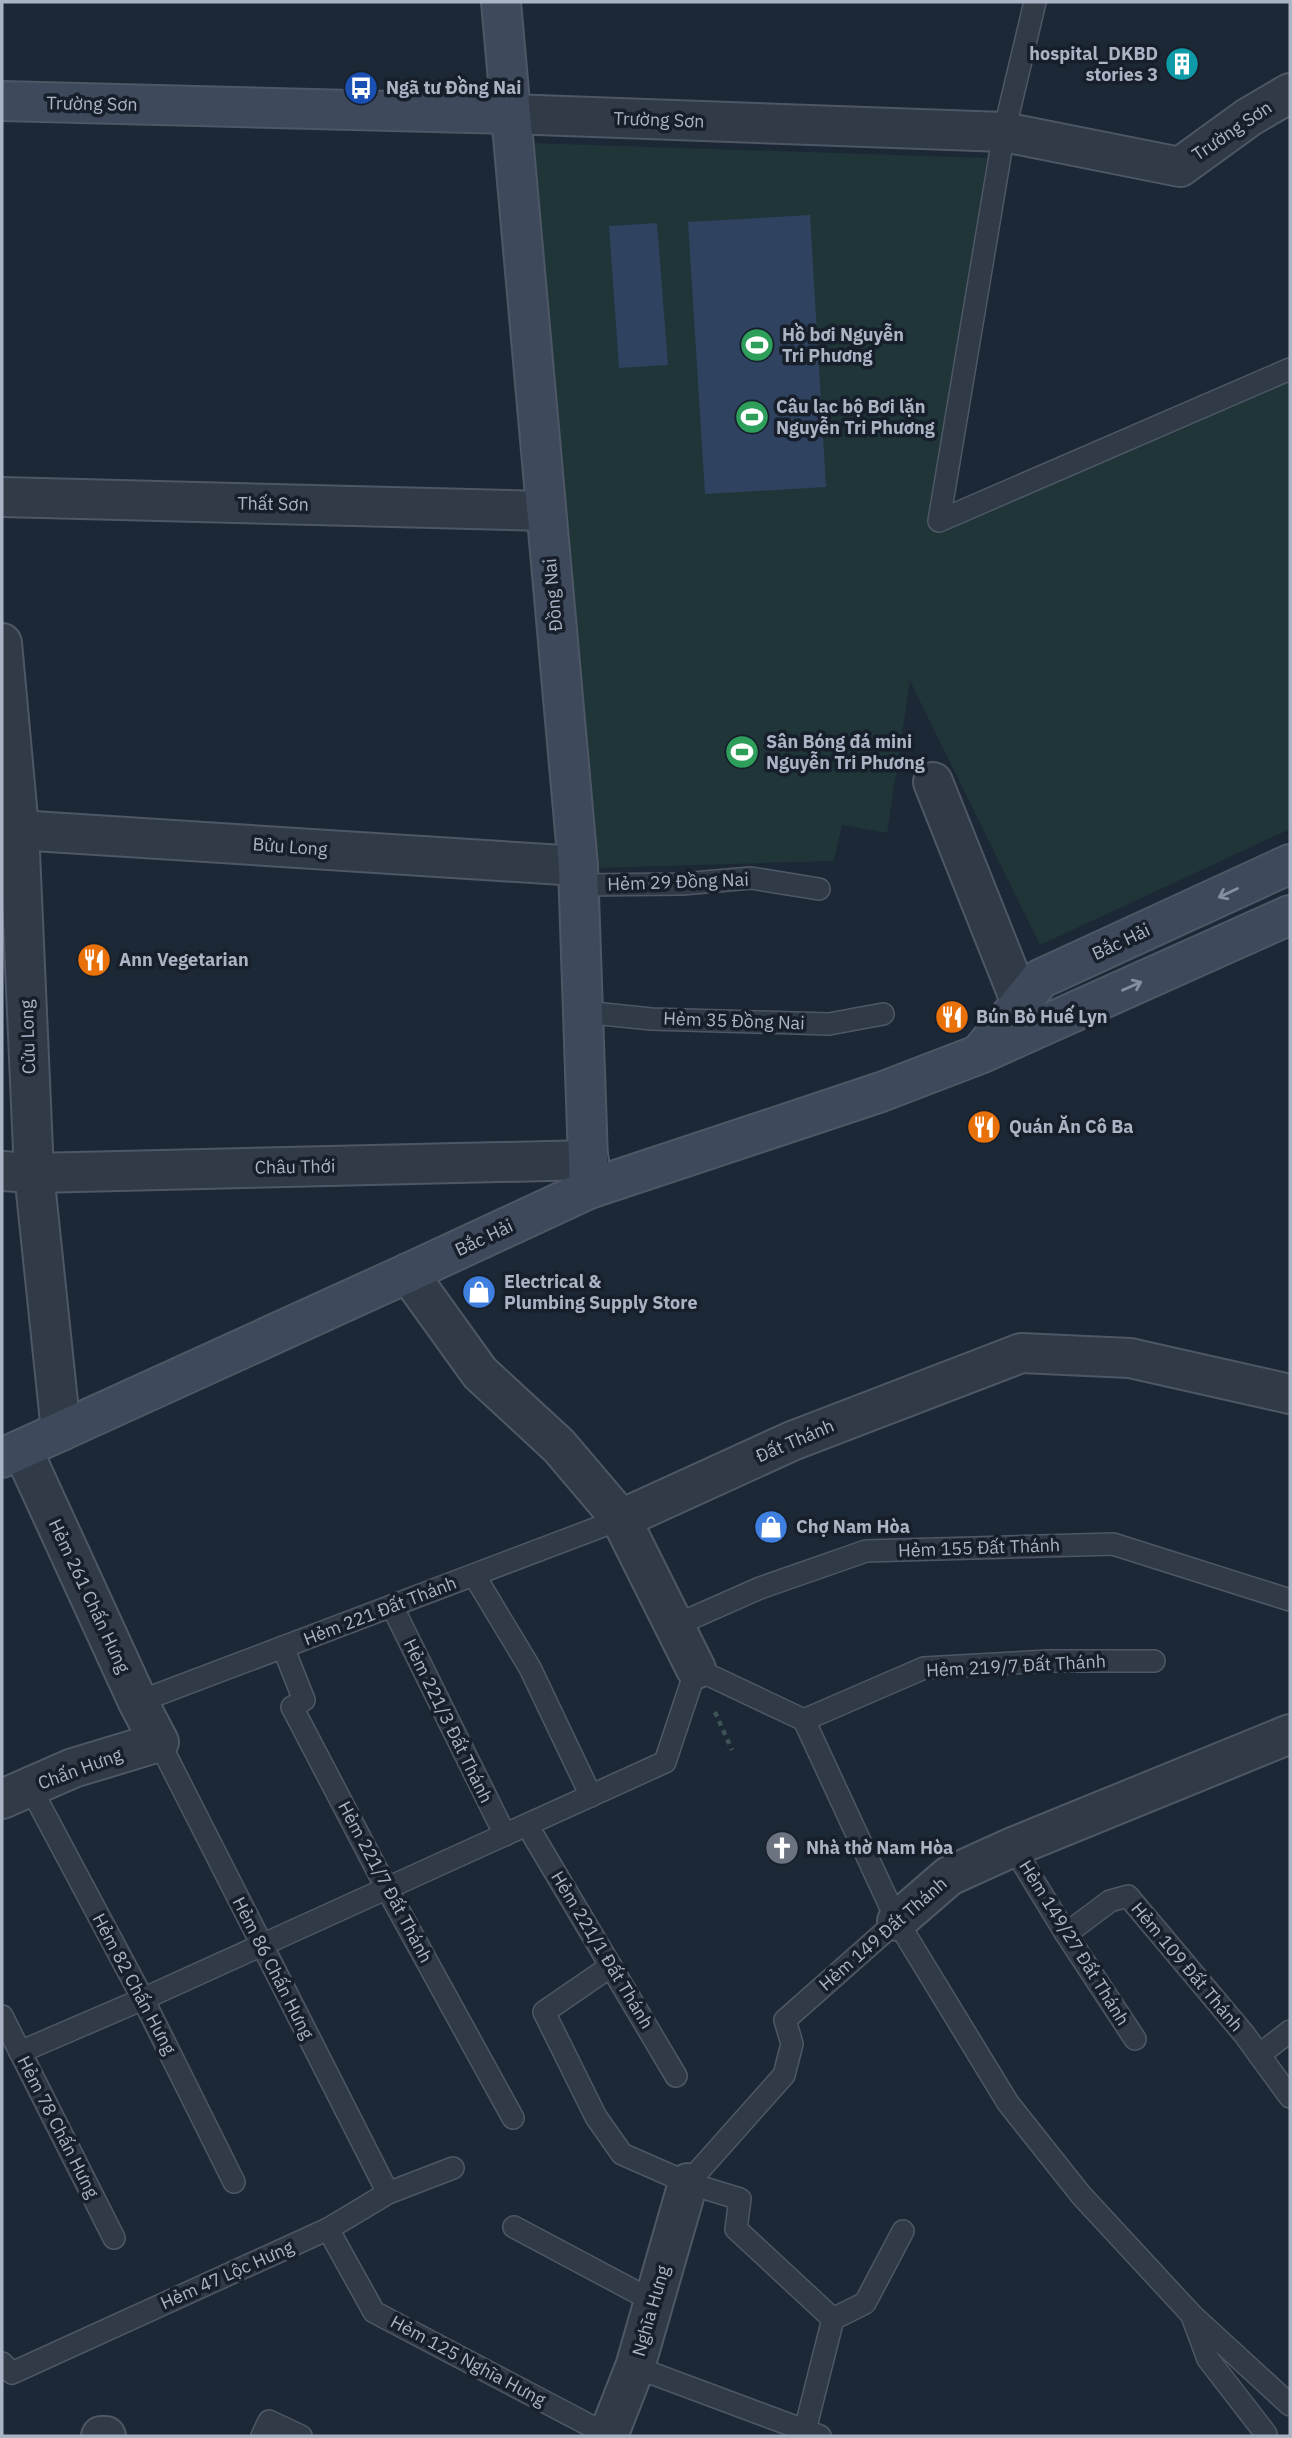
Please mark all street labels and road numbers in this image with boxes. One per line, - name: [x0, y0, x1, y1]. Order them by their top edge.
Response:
- street label: Trường Sơn: [46, 91, 138, 116]
- street label: Trường Sơn: [1188, 96, 1276, 166]
- street label: Trường Sơn: [613, 106, 705, 133]
- street label: Thất Sơn: [237, 491, 309, 516]
- street label: Đồng Nai: [538, 558, 567, 632]
- street label: Bửu Long: [252, 832, 329, 861]
- street label: Hẻm 29 Đồng Nai: [607, 868, 749, 895]
- street label: Bắc Hải: [1088, 918, 1154, 965]
- street label: Cửu Long: [15, 999, 40, 1075]
- street label: Hẻm 35 Đồng Nai: [663, 1007, 805, 1034]
- street label: Châu Thới: [254, 1154, 335, 1179]
- street label: Bắc Hải: [451, 1214, 517, 1261]
- street label: Đất Thánh: [752, 1414, 837, 1467]
- street label: Hẻm 261 Chấn Hưng: [44, 1515, 135, 1677]
- street label: Hẻm 155 Đất Thánh: [898, 1533, 1060, 1562]
- street label: Hẻm 221 Đất Thánh: [300, 1571, 460, 1650]
- street label: Hẻm 221/3 Đất Thánh: [399, 1635, 498, 1807]
- street label: Hẻm 219/7 Đất Thánh: [926, 1649, 1106, 1682]
- street label: Chấn Hưng: [34, 1742, 126, 1794]
- street label: Hẻm 221/7 Đất Thánh: [333, 1797, 438, 1967]
- street label: Hẻm 149/27 Đất Thánh: [1014, 1856, 1135, 2030]
- street label: Hẻm 221/1 Đất Thánh: [546, 1867, 659, 2033]
- street label: Hẻm 149 Đất Thánh: [814, 1872, 951, 1995]
- street label: Hẻm 86 Chấn Hưng: [228, 1893, 319, 2043]
- street label: Hẻm 109 Đất Thánh: [1126, 1897, 1248, 2036]
- street label: Hẻm 82 Chấn Hưng: [88, 1909, 182, 2059]
- street label: Hẻm 78 Chấn Hưng: [13, 2052, 104, 2202]
- street label: Hẻm 47 Lộc Hưng: [157, 2235, 297, 2314]
- street label: Nghĩa Hưng: [627, 2262, 675, 2359]
- street label: Hẻm 125 Nghĩa Hưng: [387, 2310, 550, 2411]

